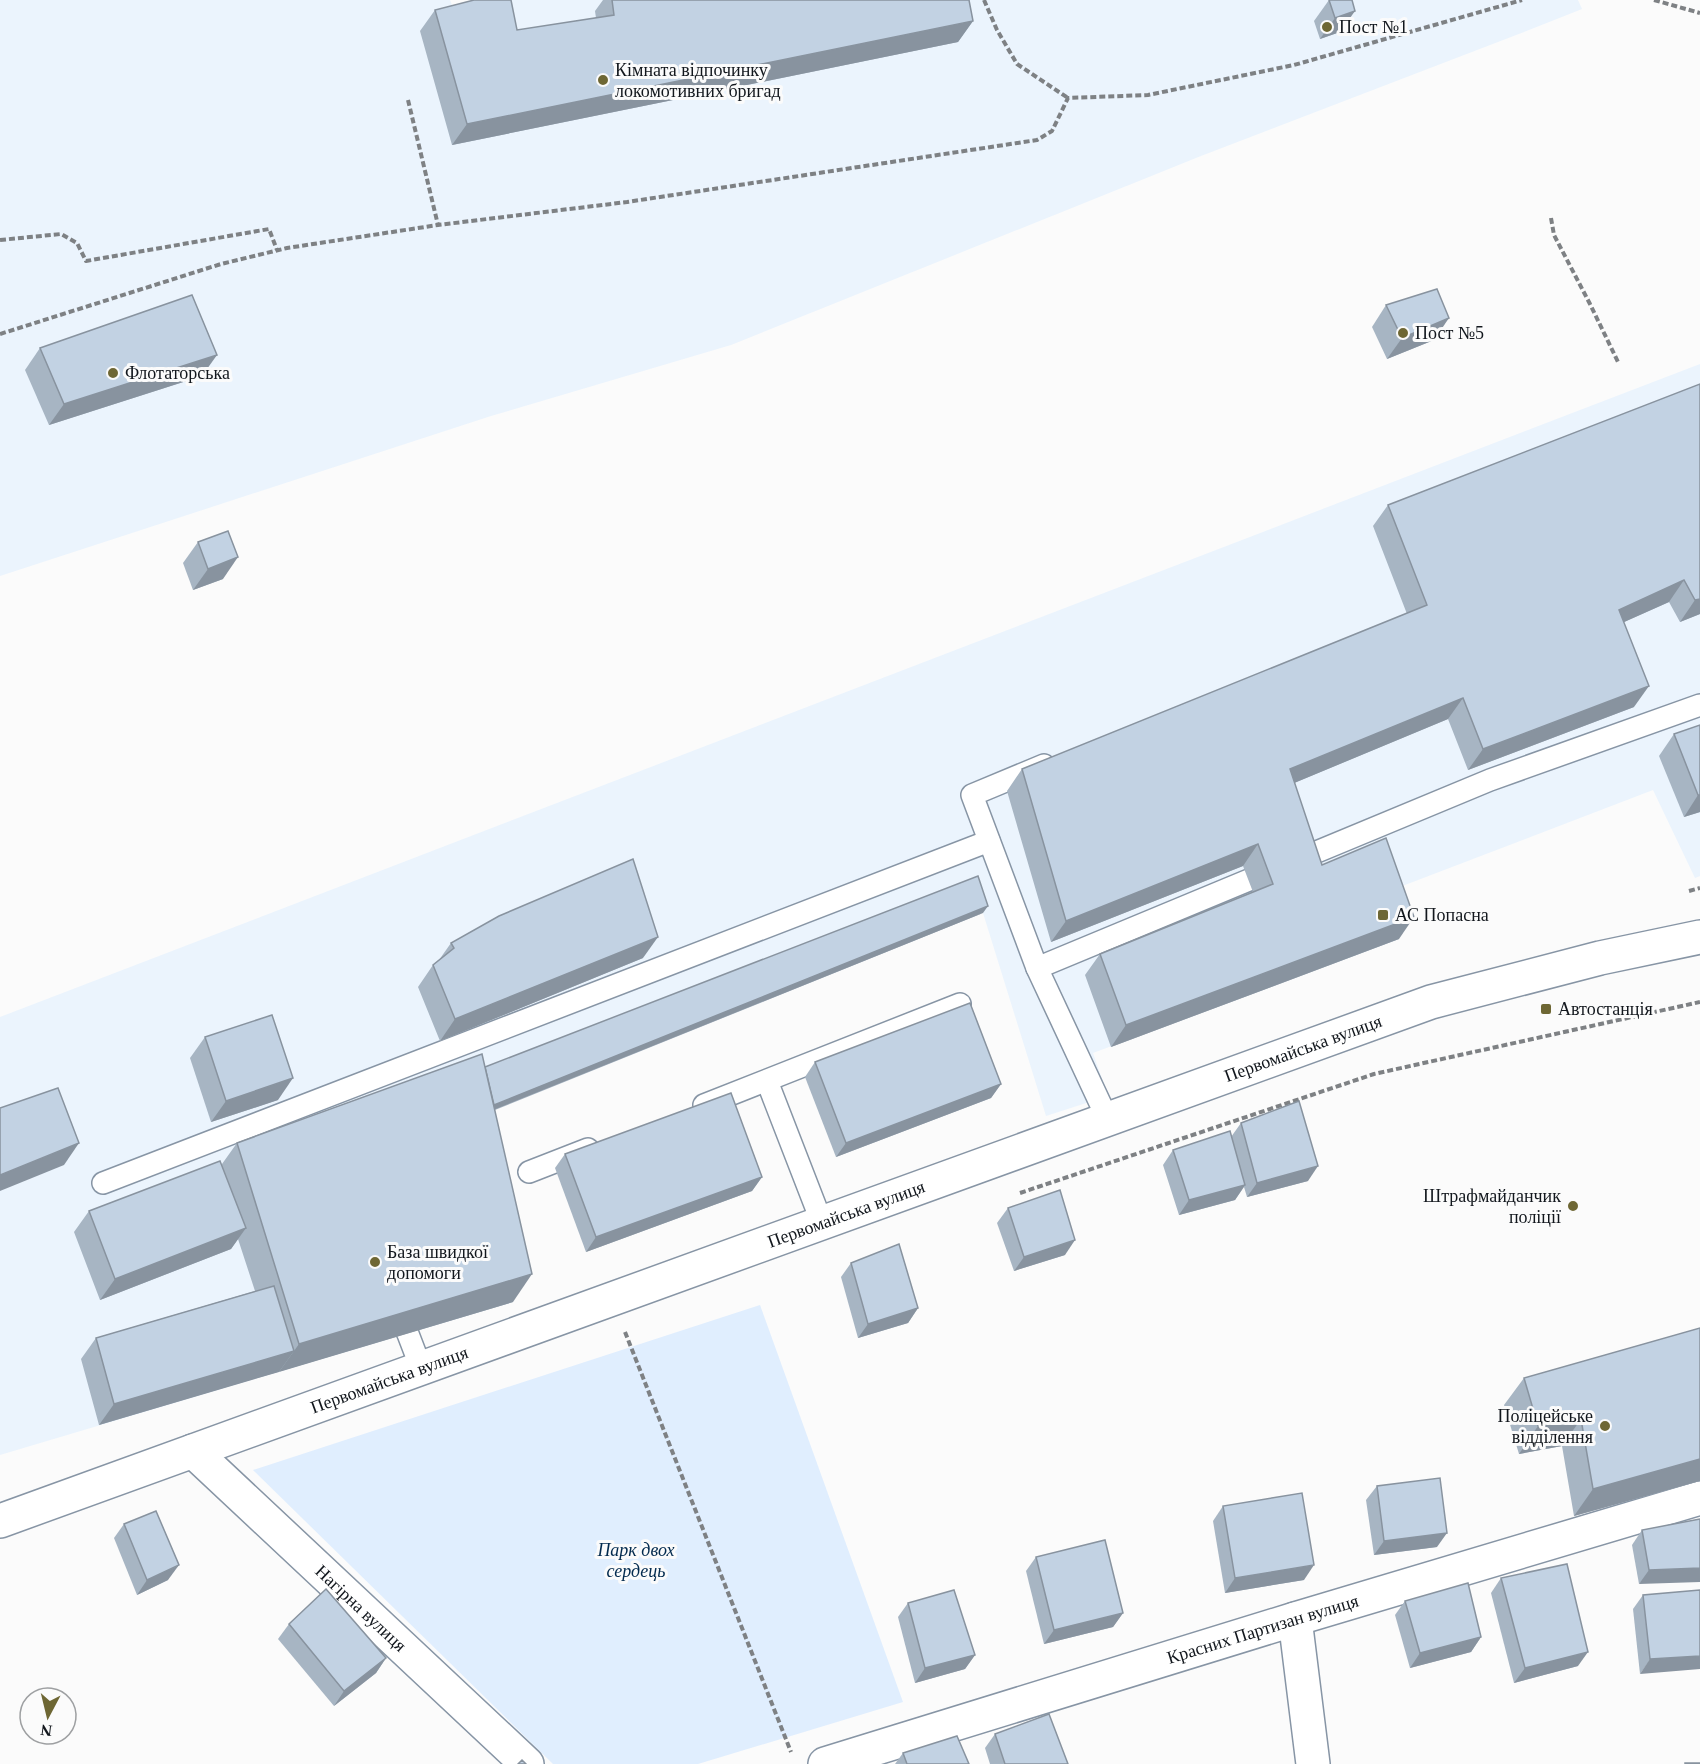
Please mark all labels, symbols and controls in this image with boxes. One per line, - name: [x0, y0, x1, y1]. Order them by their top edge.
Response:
- place label: Пост №1: [1339, 17, 1408, 37]
- marker: Пост №1: [1320, 20, 1334, 34]
- place label: Кімната відпочинку локомотивних бригад: [615, 60, 781, 101]
- marker: Кімната відпочинку локомотивних бригад: [596, 73, 610, 87]
- place label: Пост №5: [1415, 323, 1484, 343]
- marker: Пост №5: [1396, 326, 1410, 340]
- place label: Флотаторська: [125, 363, 230, 383]
- marker: Флотаторська: [106, 366, 120, 380]
- place label: АС Попасна: [1395, 905, 1489, 925]
- marker: АС Попасна: [1376, 908, 1390, 922]
- place label: Автостанція: [1558, 999, 1653, 1019]
- marker: Автостанція: [1539, 1002, 1553, 1016]
- street label: Первомайська вулиця: [1222, 1011, 1384, 1086]
- street label: Первомайська вулиця: [765, 1176, 927, 1252]
- place label: Штрафмайданчик поліції: [1423, 1186, 1561, 1227]
- marker: Штрафмайданчик поліції: [1566, 1199, 1580, 1213]
- place label: База швидкої допомоги: [387, 1242, 488, 1283]
- marker: База швидкої допомоги: [368, 1255, 382, 1269]
- street label: Первомайська вулиця: [308, 1342, 471, 1418]
- place label: Поліцейське відділення: [1498, 1406, 1593, 1447]
- marker: Поліцейське відділення: [1598, 1419, 1612, 1433]
- park label: Парк двох сердець: [596, 1540, 675, 1581]
- street label: Нагірна вулиця: [311, 1561, 410, 1656]
- street label: Красних Партизан вулиця: [1165, 1591, 1361, 1668]
- north arrow: [18, 1686, 78, 1746]
- text: N: [39, 1721, 53, 1740]

